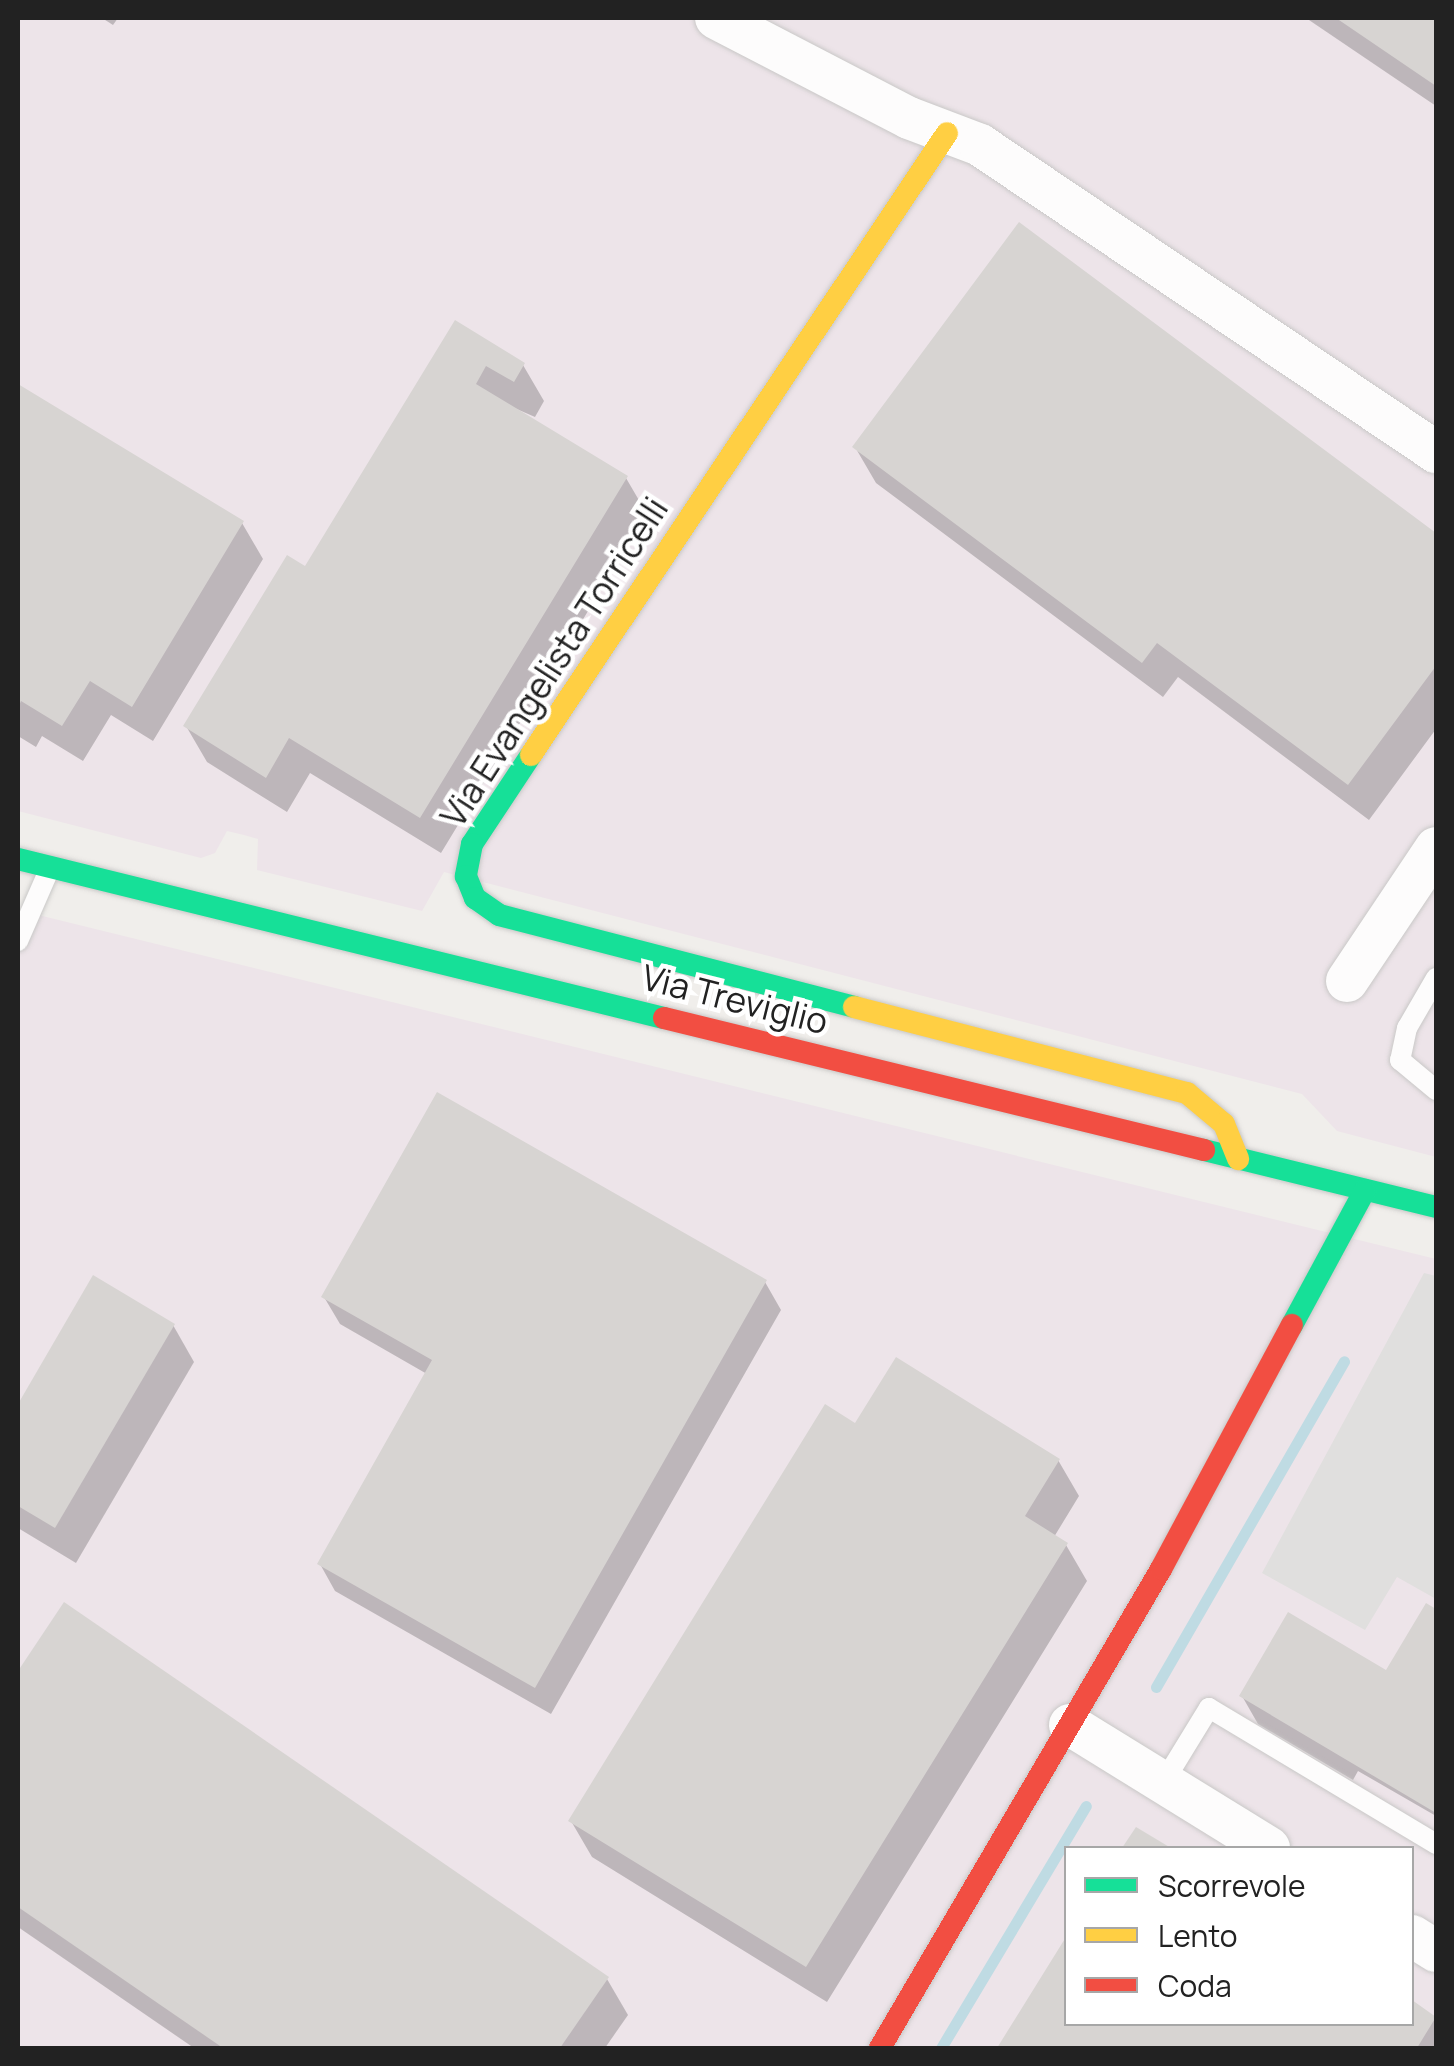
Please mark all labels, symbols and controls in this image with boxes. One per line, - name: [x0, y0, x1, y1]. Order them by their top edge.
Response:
- street label: Via Evangelista Torricelli: [432, 489, 676, 835]
- street label: Via Treviglio: [638, 956, 832, 1042]
- legend: [1064, 1846, 1414, 2026]
- text: Scorrevole: [1158, 1865, 1306, 1906]
- text: Lento: [1158, 1915, 1237, 1956]
- text: Coda: [1158, 1965, 1232, 2006]

